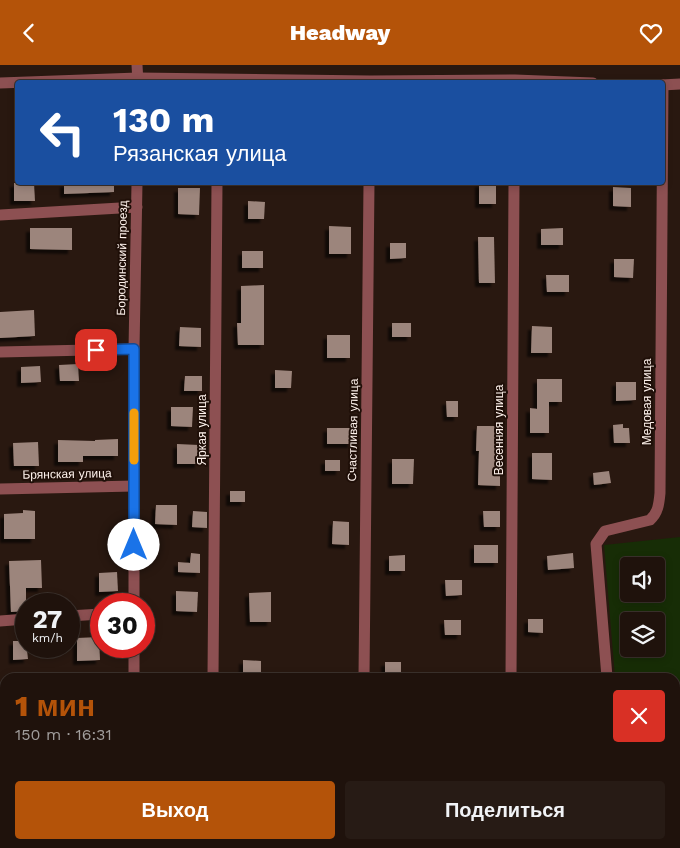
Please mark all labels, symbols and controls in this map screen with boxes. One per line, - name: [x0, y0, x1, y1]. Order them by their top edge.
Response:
- icon: back: [15, 19, 43, 47]
- icon: heart: [637, 19, 665, 47]
- text: Headway: [290, 20, 390, 45]
- text: 130 m: [113, 99, 214, 141]
- icon: left: [30, 100, 95, 165]
- text: Рязанская улица: [113, 141, 287, 166]
- street label: Бородинский проезд: [114, 200, 130, 316]
- pin: [75, 329, 117, 371]
- icon: arrive: [82, 336, 110, 364]
- street label: Медовая улица: [640, 358, 654, 445]
- street label: Счастливая улица: [345, 378, 361, 482]
- street label: Весенняя улица: [492, 384, 506, 475]
- street label: Яркая улица: [195, 394, 209, 466]
- street label: Брянская улица: [22, 466, 112, 482]
- position arrow: [107, 518, 159, 570]
- map controls: [620, 557, 665, 657]
- button: sound: [620, 557, 665, 602]
- speed limit sign: 30: [90, 593, 155, 658]
- text: 27: [33, 605, 62, 634]
- button: layers: [620, 612, 665, 657]
- text: km/h: [32, 631, 63, 645]
- text: 1 мин: [15, 688, 95, 723]
- button: close: [613, 690, 665, 742]
- text: 150 m · 16:31: [15, 725, 112, 744]
- button: Выход: [15, 781, 335, 839]
- button: Поделиться: [345, 781, 665, 839]

